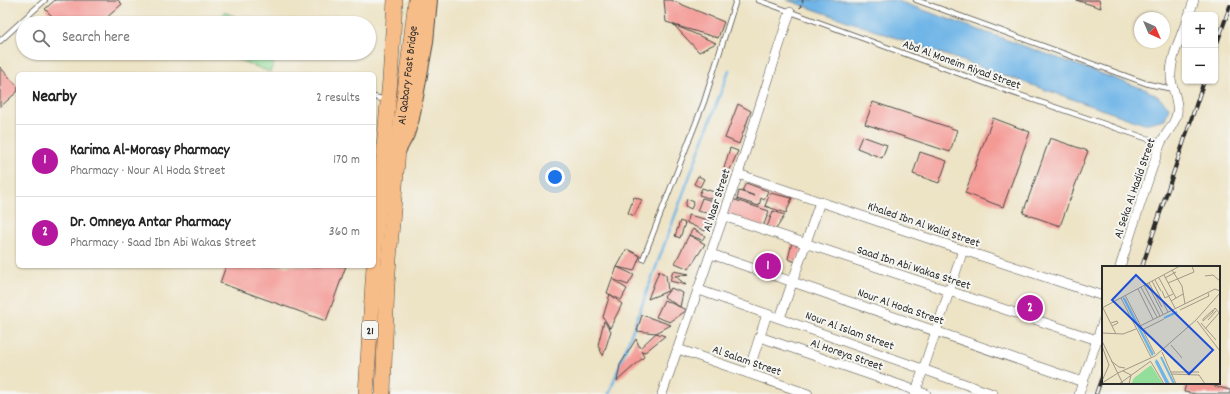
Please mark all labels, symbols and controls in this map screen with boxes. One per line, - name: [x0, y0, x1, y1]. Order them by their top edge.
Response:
- north arrow: [1134, 12, 1170, 48]
- map controls: [1182, 12, 1218, 84]
- button: +: [1182, 12, 1218, 48]
- search box: [16, 16, 376, 60]
- street label: Al Qabary Fast Bridge: [394, 25, 423, 126]
- icon: search: [30, 27, 52, 49]
- text: Search here: [62, 27, 130, 49]
- street label: Abd Al Moneim Riyad Street: [900, 36, 1024, 95]
- button: −: [1182, 48, 1218, 84]
- text: Nearby: [32, 86, 76, 110]
- text: 2 results: [316, 89, 360, 108]
- street label: Al Seka Al Hadid Street: [1110, 135, 1161, 241]
- text: Karima Al-Morasy Pharmacy: [70, 140, 230, 162]
- text: 1: [44, 151, 46, 170]
- text: 170 m: [333, 151, 360, 170]
- text: Pharmacy · Nour Al Hoda Street: [70, 162, 225, 181]
- street label: Al Nasr Street: [699, 166, 736, 234]
- your location: [545, 167, 565, 187]
- street label: Khaled Ibn Al Walid Street: [865, 198, 982, 253]
- text: Dr. Omneya Antar Pharmacy: [70, 212, 231, 234]
- text: 2: [42, 223, 48, 242]
- text: 360 m: [329, 223, 360, 242]
- text: Pharmacy · Saad Ibn Abi Wakas Street: [70, 234, 256, 253]
- street label: Saad Ibn Abi Wakas Street: [854, 242, 973, 295]
- pin: 1: [755, 251, 781, 281]
- inset map: [1102, 266, 1220, 384]
- street label: Nour Al Hoda Street: [855, 285, 947, 330]
- pin: 2: [1017, 293, 1043, 323]
- street label: Nour Al Islam Street: [803, 307, 897, 356]
- road number: 21: [362, 321, 378, 339]
- street label: Al Horeya Street: [808, 335, 886, 376]
- street label: Al Salam Street: [710, 342, 784, 381]

